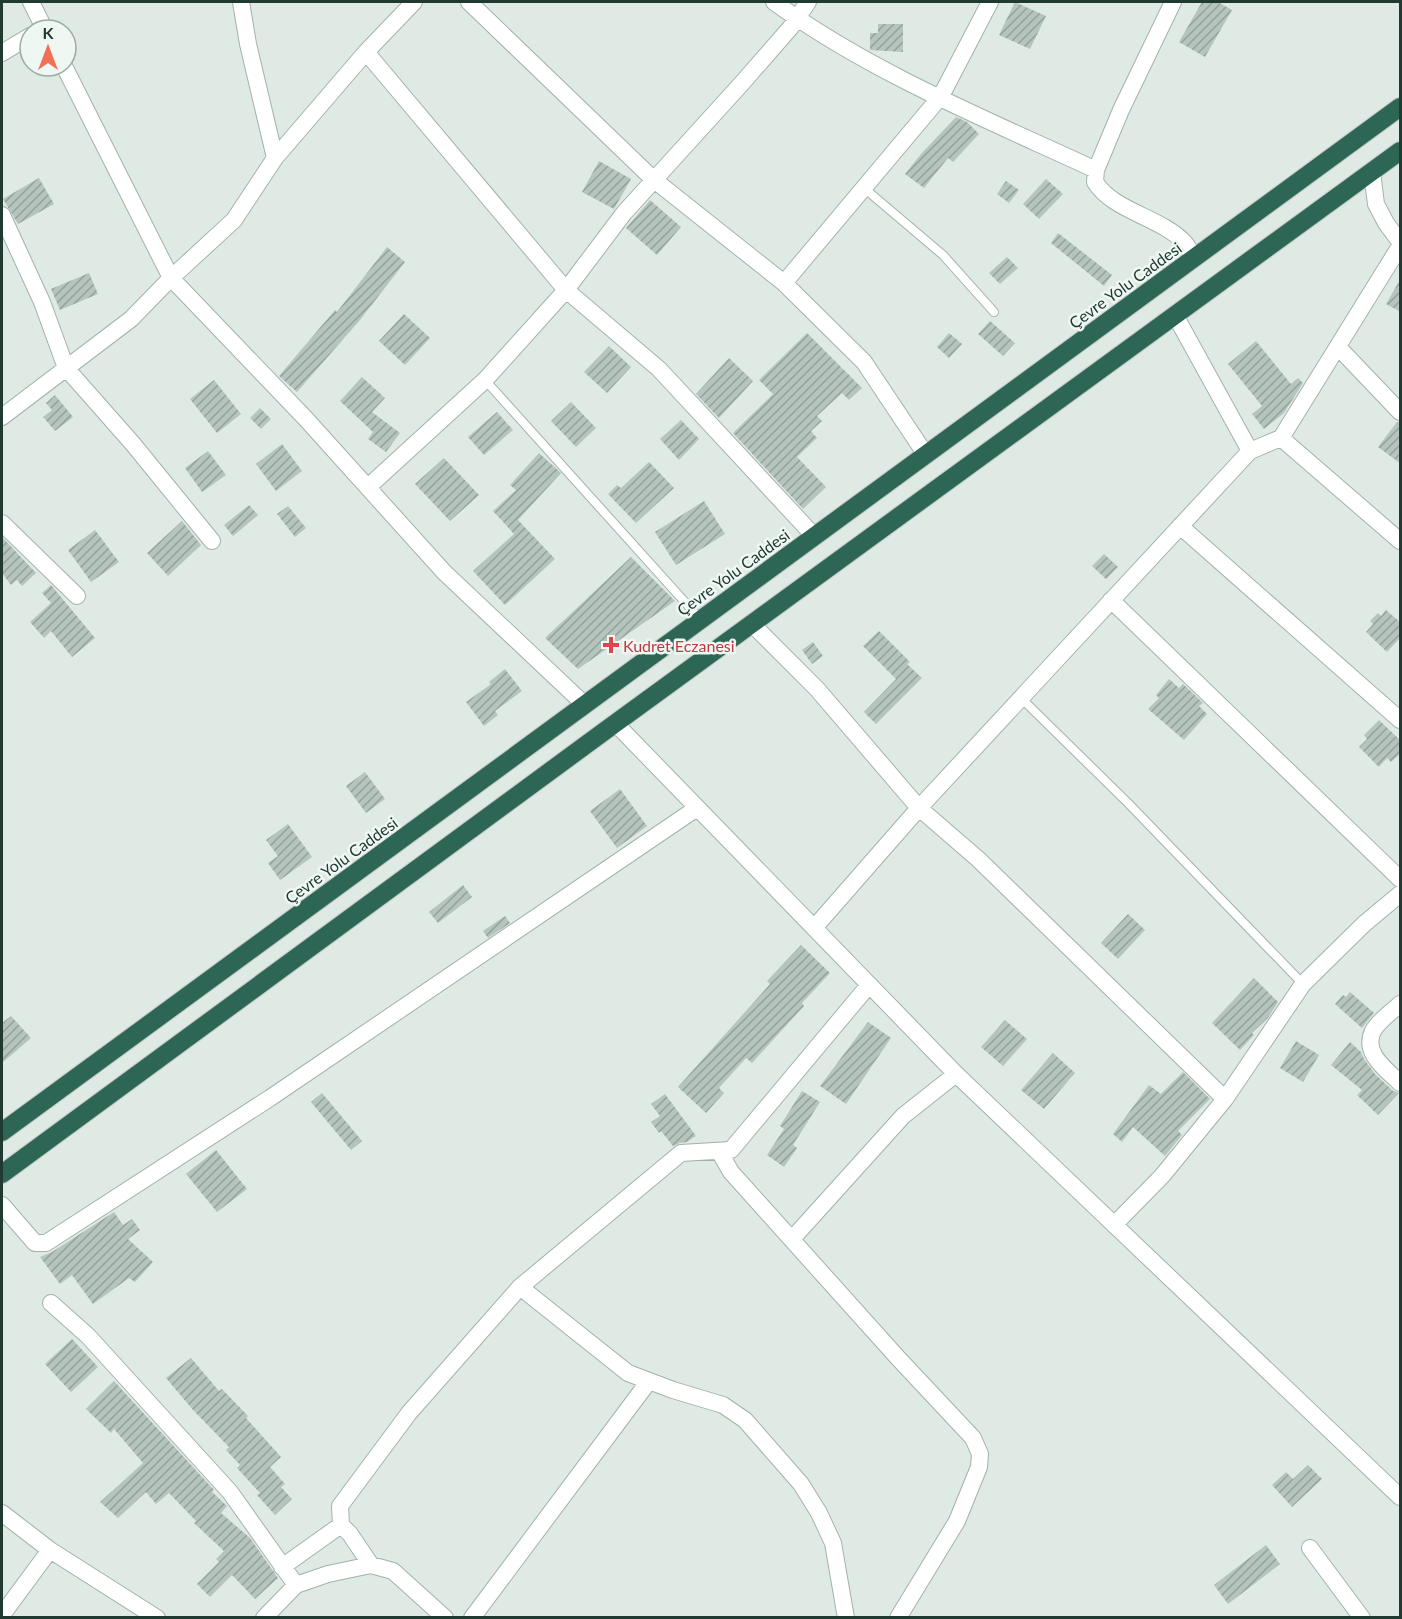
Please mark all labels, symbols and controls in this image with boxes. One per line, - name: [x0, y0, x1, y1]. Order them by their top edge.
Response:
- north arrow: [18, 18, 78, 78]
- text: K: [43, 23, 55, 42]
- street label: Çevre Yolu Caddesi: [1065, 238, 1185, 332]
- street label: Çevre Yolu Caddesi: [673, 525, 793, 619]
- place label: Kudret Eczanesi: [623, 636, 735, 655]
- marker: Kudret Eczanesi: [604, 638, 618, 652]
- street label: Çevre Yolu Caddesi: [281, 813, 401, 907]

